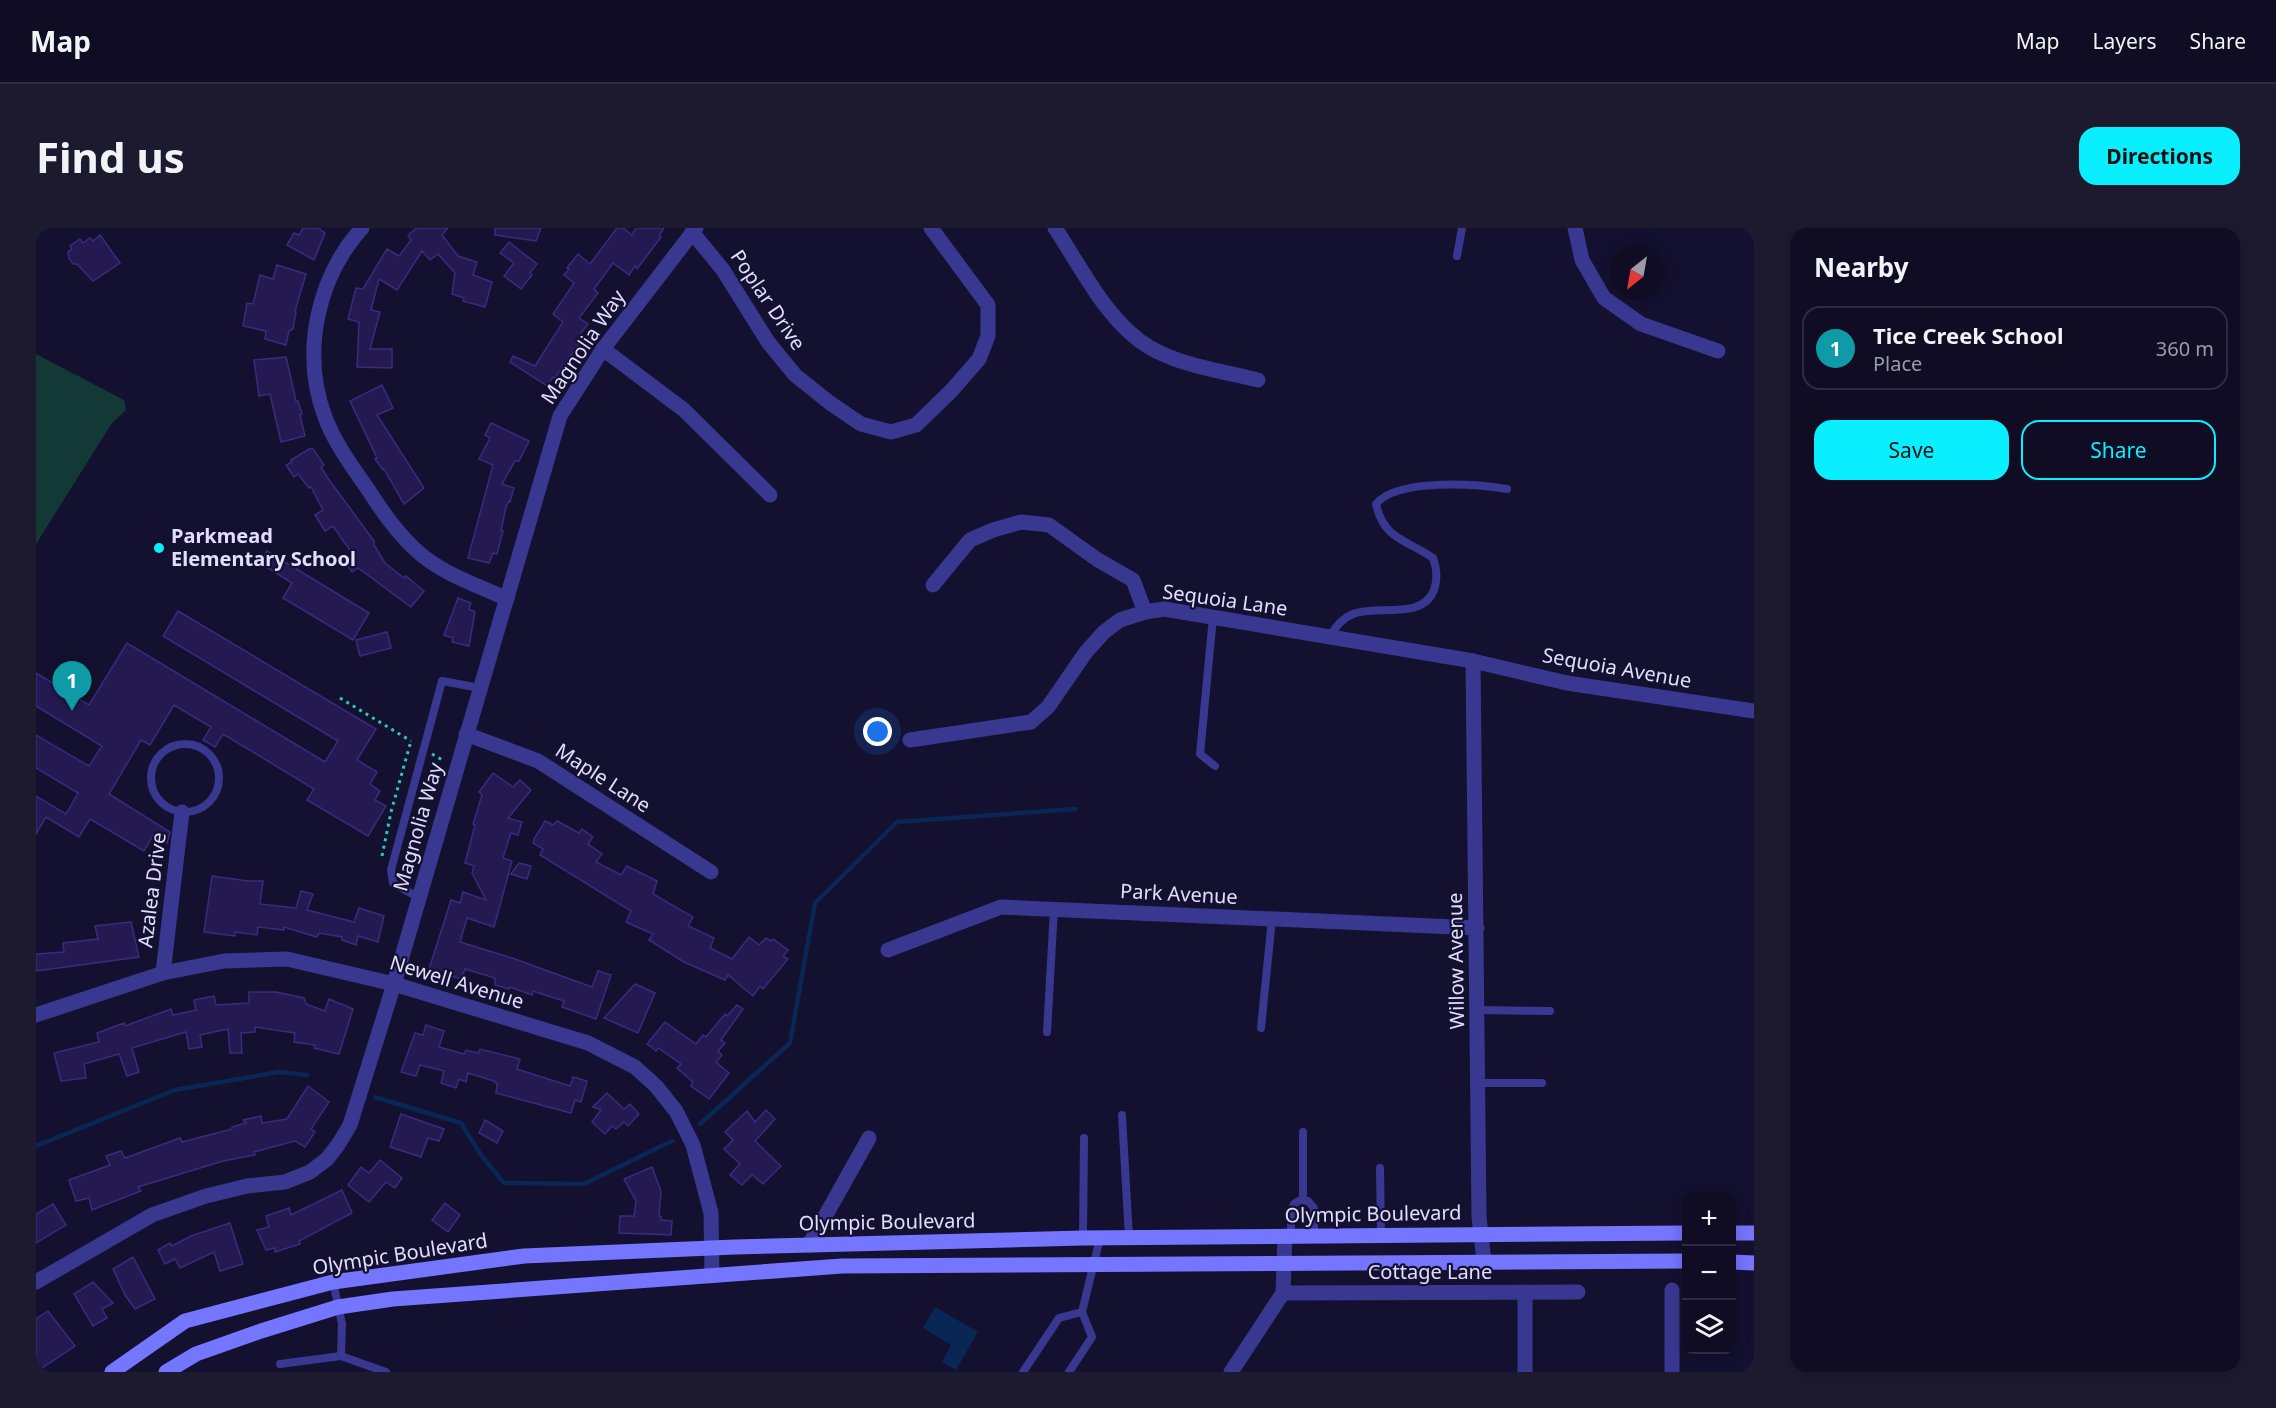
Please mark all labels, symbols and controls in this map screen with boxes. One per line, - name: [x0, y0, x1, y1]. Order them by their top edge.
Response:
- text: Map: [30, 22, 91, 60]
- text: Map: [2016, 27, 2060, 55]
- text: Layers: [2093, 27, 2157, 55]
- text: Share: [2190, 27, 2246, 55]
- button: Directions: [2079, 127, 2240, 185]
- text: Find us: [36, 128, 185, 185]
- street label: Poplar Drive: [725, 244, 812, 355]
- north arrow: [1610, 246, 1664, 300]
- text: Nearby: [1814, 249, 1909, 285]
- street label: Magnolia Way: [534, 284, 631, 409]
- text: Tice Creek School: [1873, 320, 2063, 350]
- text: 1: [1830, 335, 1841, 362]
- text: 360 m: [2156, 335, 2214, 362]
- text: Place: [1873, 350, 1922, 377]
- button: Save: [1814, 420, 2009, 480]
- button: Share: [2021, 420, 2216, 480]
- place label: Parkmead Elementary School: [171, 522, 356, 572]
- marker: Parkmead Elementary School: [152, 541, 166, 555]
- street label: Sequoia Lane: [1161, 577, 1289, 622]
- street label: Sequoia Avenue: [1540, 641, 1694, 694]
- pin: 1: [52, 662, 92, 711]
- your location: [863, 717, 892, 746]
- street label: Maple Lane: [550, 737, 656, 818]
- street label: Magnolia Way: [386, 759, 449, 894]
- street label: Azalea Drive: [131, 831, 172, 949]
- street label: Park Avenue: [1120, 877, 1238, 910]
- street label: Willow Avenue: [1441, 892, 1470, 1030]
- street label: Newell Avenue: [387, 948, 527, 1015]
- map controls: [1682, 1192, 1736, 1354]
- button: +: [1682, 1192, 1736, 1246]
- street label: Olympic Boulevard: [1284, 1198, 1462, 1229]
- street label: Olympic Boulevard: [798, 1206, 976, 1237]
- street label: Olympic Boulevard: [310, 1226, 489, 1281]
- button: −: [1682, 1246, 1736, 1300]
- street label: Cottage Lane: [1368, 1258, 1492, 1285]
- button: layers: [1682, 1300, 1736, 1354]

